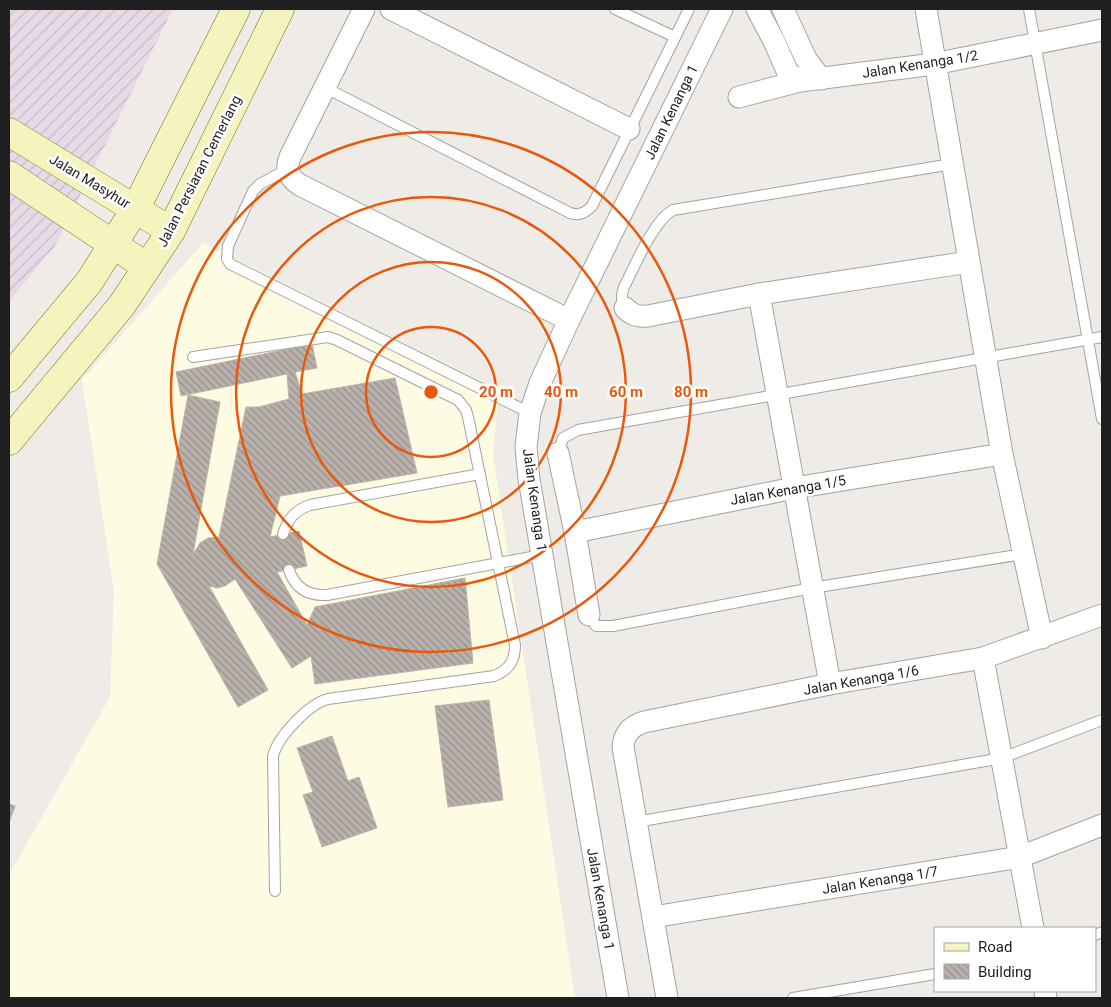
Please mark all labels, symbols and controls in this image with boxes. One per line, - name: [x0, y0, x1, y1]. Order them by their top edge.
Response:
- street label: Jalan Kenanga 1/2: [861, 47, 979, 81]
- street label: Jalan Kenanga 1: [641, 62, 701, 162]
- street label: Jalan Persiaran Cemerlang: [154, 93, 244, 249]
- street label: Jalan Masyhur: [47, 151, 134, 212]
- centre of rings: [422, 383, 440, 401]
- text: 20 m: [479, 383, 513, 401]
- text: 40 m: [544, 383, 578, 401]
- text: 60 m: [609, 383, 643, 401]
- text: 80 m: [674, 383, 708, 401]
- street label: Jalan Kenanga 1: [520, 448, 550, 552]
- street label: Jalan Kenanga 1/5: [729, 472, 847, 508]
- street label: Jalan Kenanga 1/6: [802, 662, 920, 698]
- street label: Jalan Kenanga 1: [584, 847, 618, 951]
- street label: Jalan Kenanga 1/7: [821, 863, 939, 897]
- legend: [934, 927, 1096, 992]
- text: Road: [978, 938, 1012, 956]
- text: Building: [978, 963, 1032, 981]

